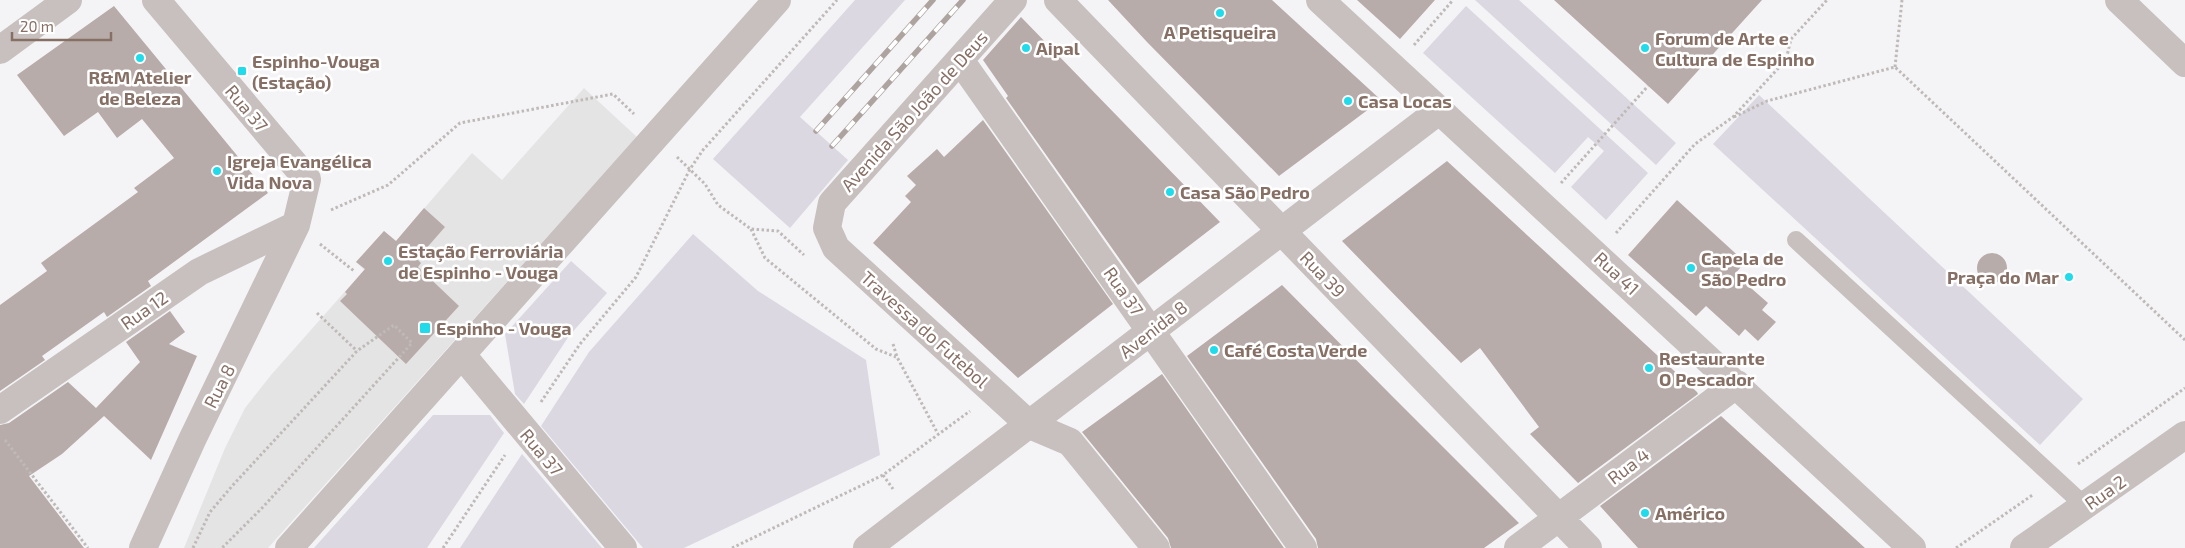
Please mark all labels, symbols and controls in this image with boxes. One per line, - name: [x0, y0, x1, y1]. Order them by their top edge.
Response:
- marker: A Petisqueira: [1214, 7, 1226, 19]
- scale bar: [12, 10, 111, 42]
- text: 20 m: [20, 17, 54, 35]
- place label: A Petisqueira: [1164, 21, 1276, 43]
- street label: Avenida São João de Deus: [836, 26, 992, 196]
- place label: Forum de Arte e Cultura de Espinho: [1655, 27, 1815, 70]
- place label: Aipal: [1036, 37, 1080, 59]
- marker: Aipal: [1020, 42, 1032, 54]
- marker: Forum de Arte e Cultura de Espinho: [1639, 42, 1651, 54]
- place label: Espinho-Vouga (Estação): [252, 50, 380, 94]
- marker: R&M Atelier de Beleza: [134, 52, 146, 64]
- marker: Espinho-Vouga (Estação): [236, 65, 248, 77]
- place label: R&M Atelier de Beleza: [88, 66, 192, 109]
- street label: Rua 37: [221, 80, 273, 136]
- place label: Casa Locas: [1358, 90, 1452, 112]
- marker: Casa Locas: [1342, 95, 1354, 107]
- place label: Igreja Evangélica Vida Nova: [227, 150, 372, 193]
- marker: Igreja Evangélica Vida Nova: [211, 165, 223, 177]
- place label: Casa São Pedro: [1180, 181, 1310, 203]
- marker: Casa São Pedro: [1164, 186, 1176, 198]
- place label: Estação Ferroviária de Espinho - Vouga: [398, 240, 563, 283]
- street label: Rua 39: [1296, 246, 1350, 302]
- street label: Rua 41: [1590, 247, 1644, 299]
- place label: Capela de São Pedro: [1701, 247, 1786, 290]
- marker: Estação Ferroviária de Espinho - Vouga: [382, 255, 394, 267]
- street label: Rua 37: [1099, 262, 1149, 320]
- marker: Capela de São Pedro: [1685, 262, 1697, 274]
- street label: Travessa do Futebol: [857, 266, 994, 392]
- place label: Praça do Mar: [1947, 266, 2059, 289]
- marker: Praça do Mar: [2063, 271, 2075, 283]
- street label: Rua 12: [116, 286, 172, 334]
- street label: Avenida 8: [1115, 296, 1191, 362]
- place label: Espinho - Vouga: [436, 317, 572, 339]
- marker: Espinho - Vouga: [418, 321, 432, 335]
- place label: Café Costa Verde: [1224, 339, 1367, 361]
- marker: Café Costa Verde: [1208, 344, 1220, 356]
- place label: Restaurante O Pescador: [1659, 347, 1765, 390]
- street label: Rua 8: [199, 360, 239, 412]
- marker: Restaurante O Pescador: [1643, 362, 1655, 374]
- street label: Rua 37: [516, 424, 568, 480]
- street label: Rua 4: [1603, 443, 1653, 489]
- street label: Rua 2: [2080, 470, 2130, 514]
- place label: Américo: [1655, 502, 1725, 524]
- marker: Américo: [1639, 507, 1651, 519]

